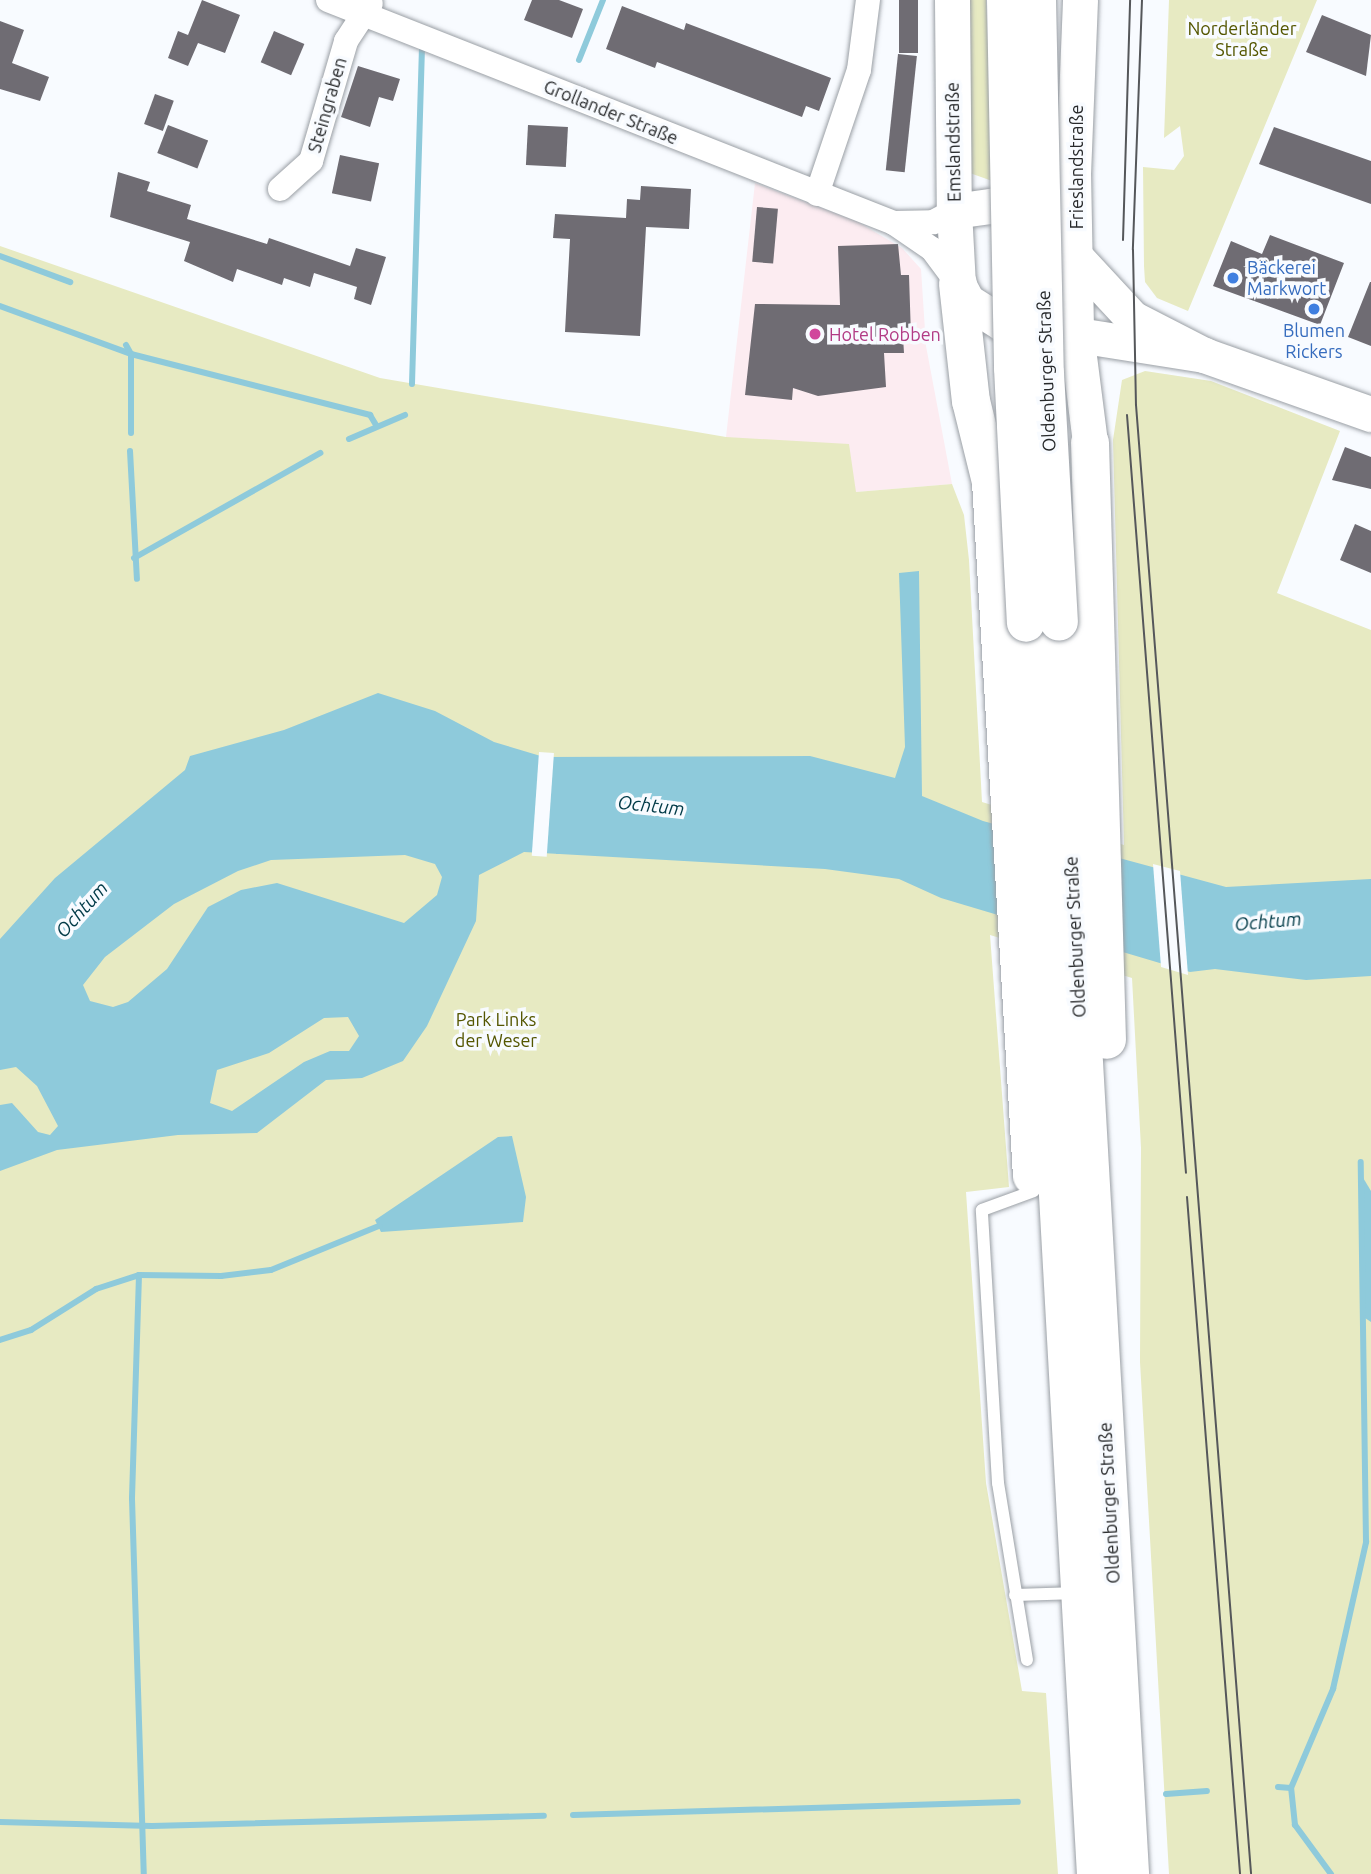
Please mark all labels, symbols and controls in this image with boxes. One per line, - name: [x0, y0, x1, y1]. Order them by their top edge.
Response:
- park label: Norderländer Straße: [1187, 18, 1297, 60]
- street label: Steingraben: [303, 55, 351, 155]
- street label: Grollander Straße: [541, 75, 681, 149]
- street label: Emslandstraße: [941, 82, 965, 202]
- street label: Frieslandstraße: [1065, 105, 1087, 229]
- place label: Bäckerei Markwort: [1247, 257, 1326, 300]
- marker: Bäckerei Markwort: [1225, 270, 1241, 286]
- street label: Oldenburger Straße: [1032, 290, 1060, 452]
- marker: Blumen Rickers: [1306, 301, 1322, 317]
- place label: Blumen Rickers: [1283, 320, 1345, 362]
- place label: Hotel Robben: [829, 323, 941, 345]
- marker: Hotel Robben: [807, 326, 823, 342]
- water label: Ochtum: [616, 791, 686, 821]
- street label: Oldenburger Straße: [1060, 856, 1090, 1018]
- water label: Ochtum: [51, 877, 113, 943]
- water label: Ochtum: [1233, 908, 1303, 936]
- park label: Park Links der Weser: [455, 1009, 537, 1052]
- street label: Oldenburger Straße: [1094, 1422, 1124, 1584]

